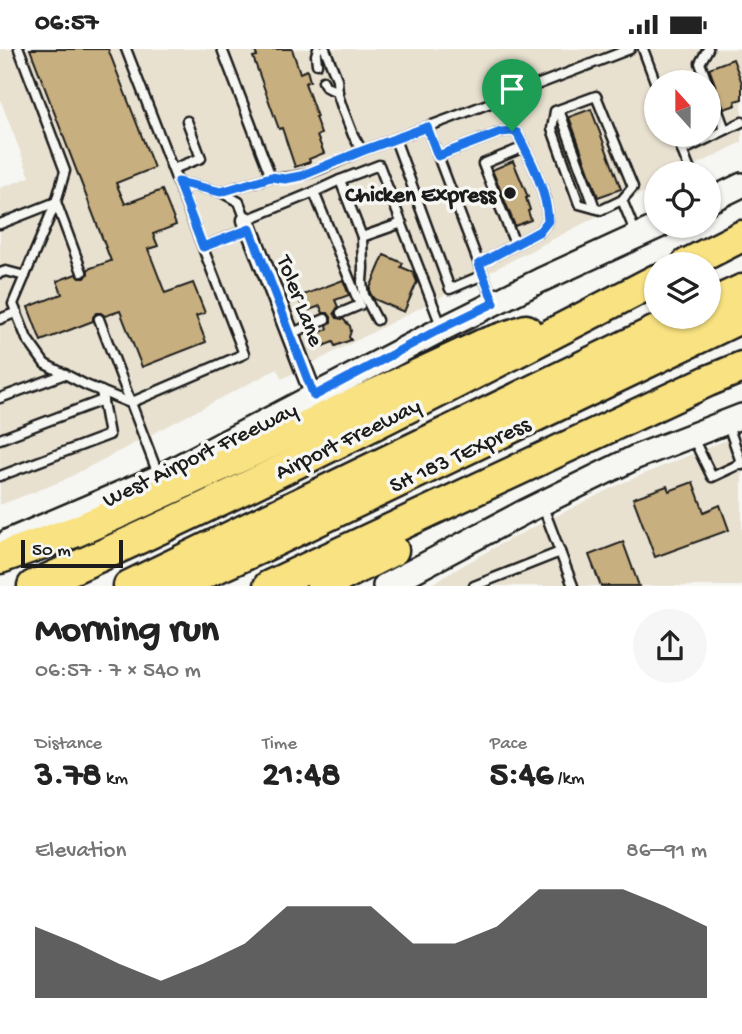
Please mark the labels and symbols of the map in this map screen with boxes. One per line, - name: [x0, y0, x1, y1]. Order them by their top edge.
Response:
- pin: [482, 59, 542, 131]
- north arrow: [644, 70, 721, 147]
- place label: Chicken Express: [345, 183, 498, 210]
- marker: Chicken Express: [502, 185, 518, 201]
- street label: Toler Lane: [268, 250, 329, 352]
- street label: Airport Freeway: [271, 393, 426, 487]
- street label: West Airport Freeway: [99, 397, 302, 515]
- street label: SH 183 TEXpress: [386, 412, 536, 501]
- scale bar: [21, 537, 122, 569]

